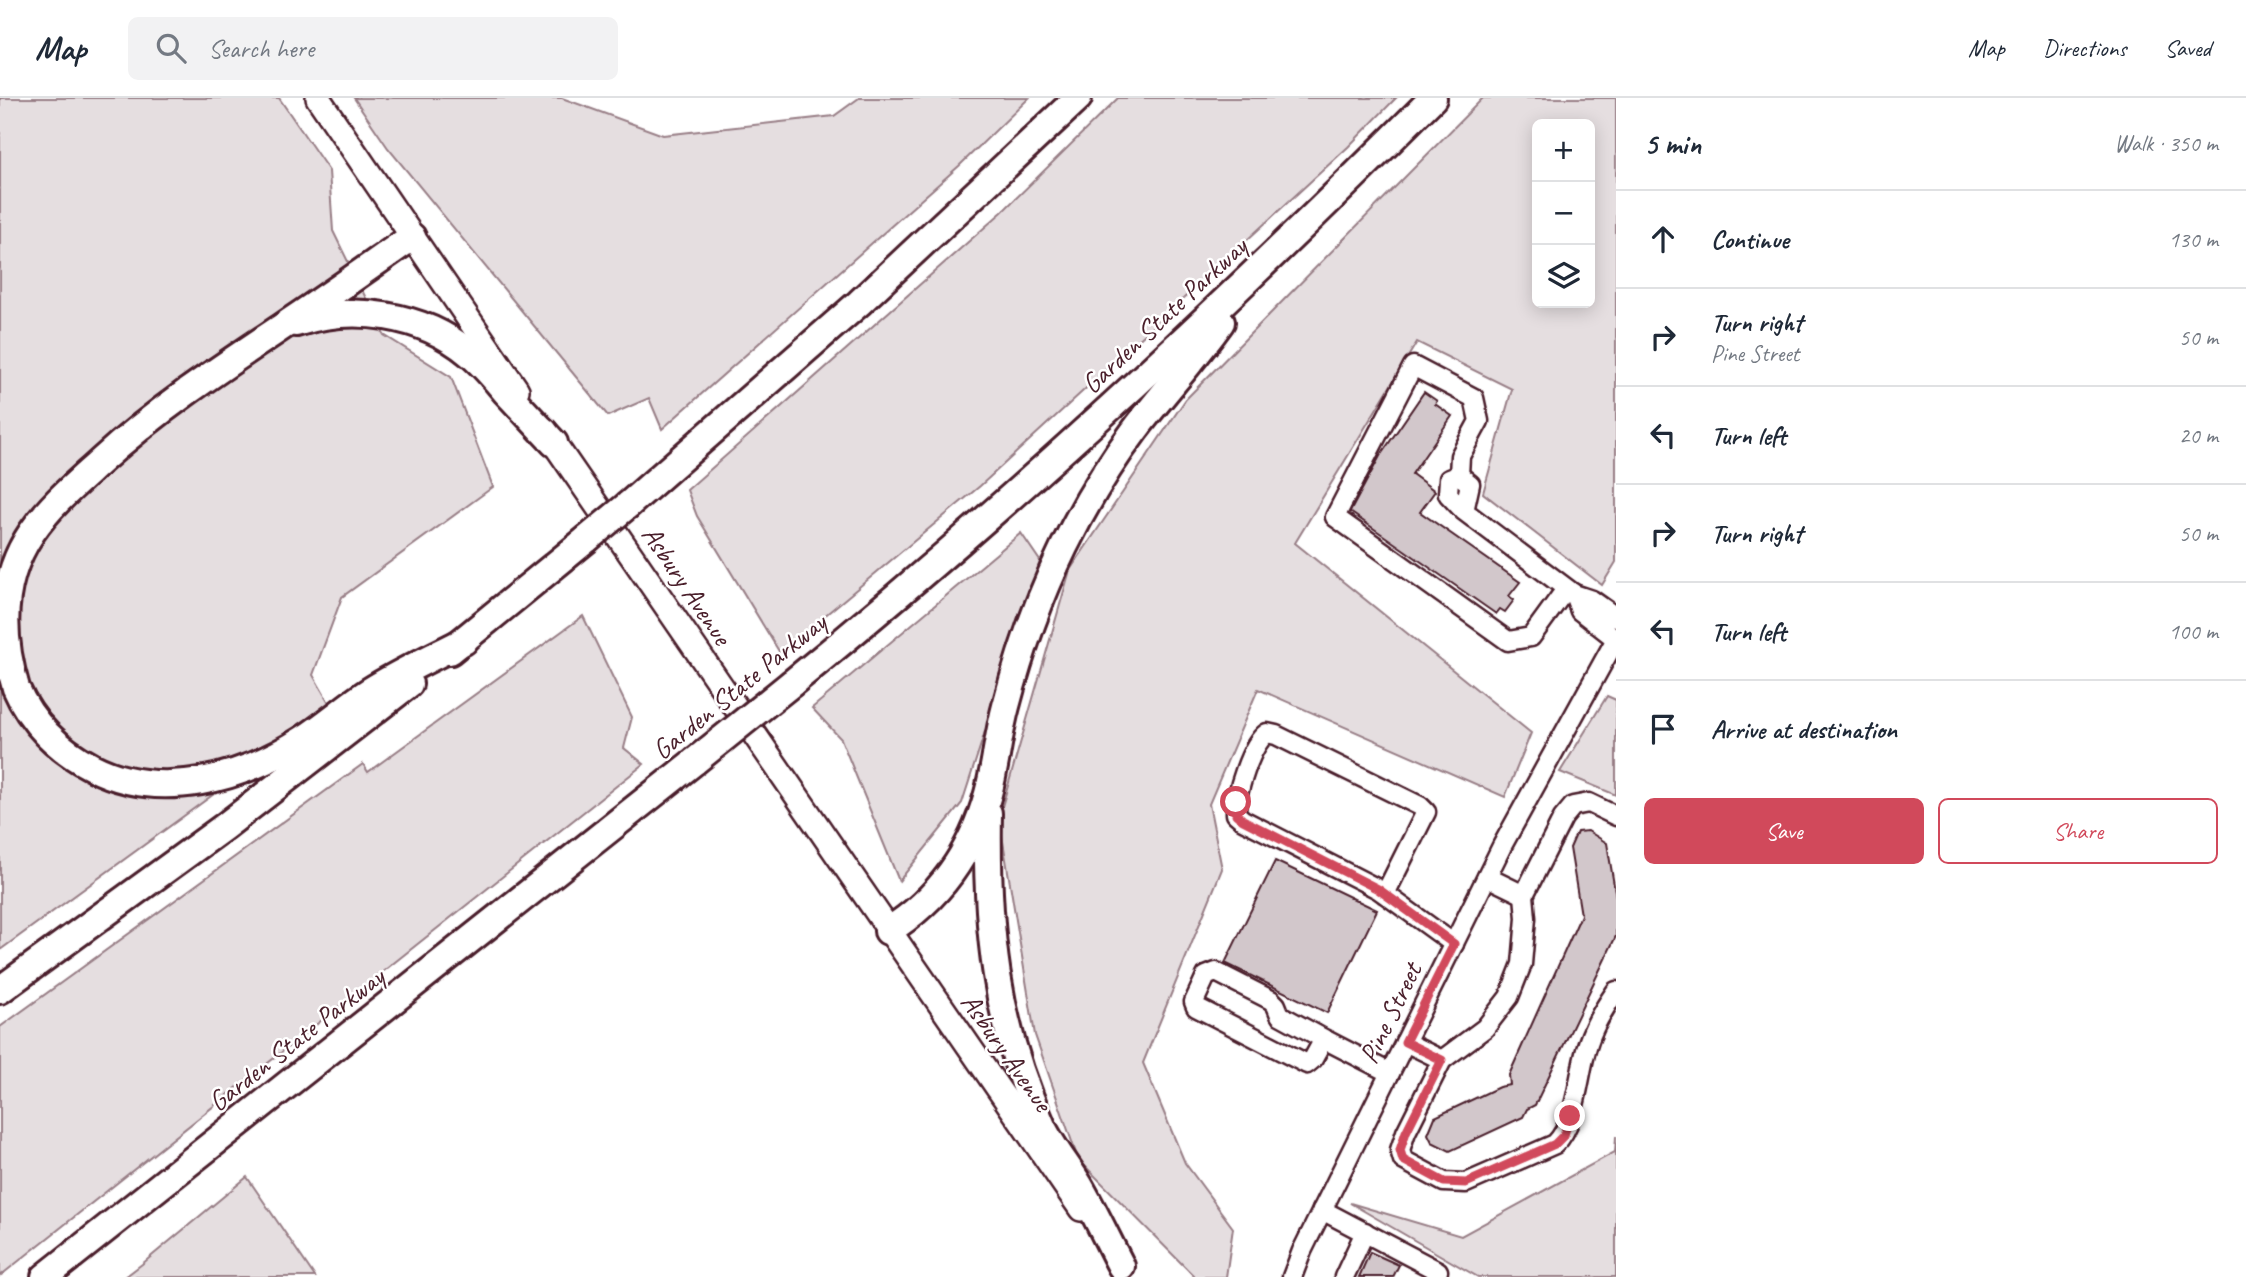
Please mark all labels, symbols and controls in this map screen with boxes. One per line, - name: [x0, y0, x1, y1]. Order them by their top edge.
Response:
- search box: [128, 17, 618, 80]
- text: Map: [35, 27, 86, 69]
- icon: search: [152, 29, 190, 67]
- text: Search here: [208, 32, 314, 65]
- text: Map: [1968, 33, 2005, 63]
- text: Directions: [2043, 33, 2126, 63]
- text: Saved: [2164, 33, 2211, 63]
- map controls: [1532, 119, 1595, 308]
- button: +: [1532, 119, 1595, 182]
- text: 5 min: [1644, 125, 1701, 163]
- text: Walk · 350 m: [2114, 129, 2218, 158]
- button: −: [1532, 182, 1595, 245]
- icon: ahead: [1644, 220, 1682, 258]
- text: Continue: [1711, 223, 1789, 256]
- text: 130 m: [2169, 225, 2218, 254]
- street label: Garden State Parkway: [1074, 228, 1256, 401]
- button: layers: [1532, 245, 1595, 308]
- text: Turn right: [1711, 306, 1802, 339]
- icon: right: [1644, 318, 1682, 356]
- text: 50 m: [2179, 323, 2218, 352]
- text: Pine Street: [1711, 339, 1799, 368]
- icon: left: [1644, 416, 1682, 454]
- text: Turn left: [1711, 419, 1786, 452]
- text: 20 m: [2179, 421, 2218, 450]
- icon: right: [1644, 514, 1682, 552]
- text: Turn right: [1711, 517, 1802, 550]
- street label: Asbury Avenue: [634, 519, 741, 653]
- text: 50 m: [2179, 519, 2218, 548]
- street label: Garden State Parkway: [645, 604, 835, 767]
- icon: left: [1644, 612, 1682, 650]
- text: Turn left: [1711, 615, 1786, 648]
- text: 100 m: [2169, 617, 2218, 646]
- icon: arrive: [1644, 710, 1682, 748]
- text: Arrive at destination: [1711, 713, 1897, 746]
- route start: [1220, 786, 1251, 817]
- button: Save: [1644, 798, 1924, 864]
- button: Share: [1938, 798, 2218, 864]
- street label: Pine Street: [1351, 955, 1430, 1069]
- street label: Garden State Parkway: [201, 958, 393, 1119]
- street label: Asbury Avenue: [953, 986, 1062, 1120]
- route end: [1554, 1100, 1585, 1131]

